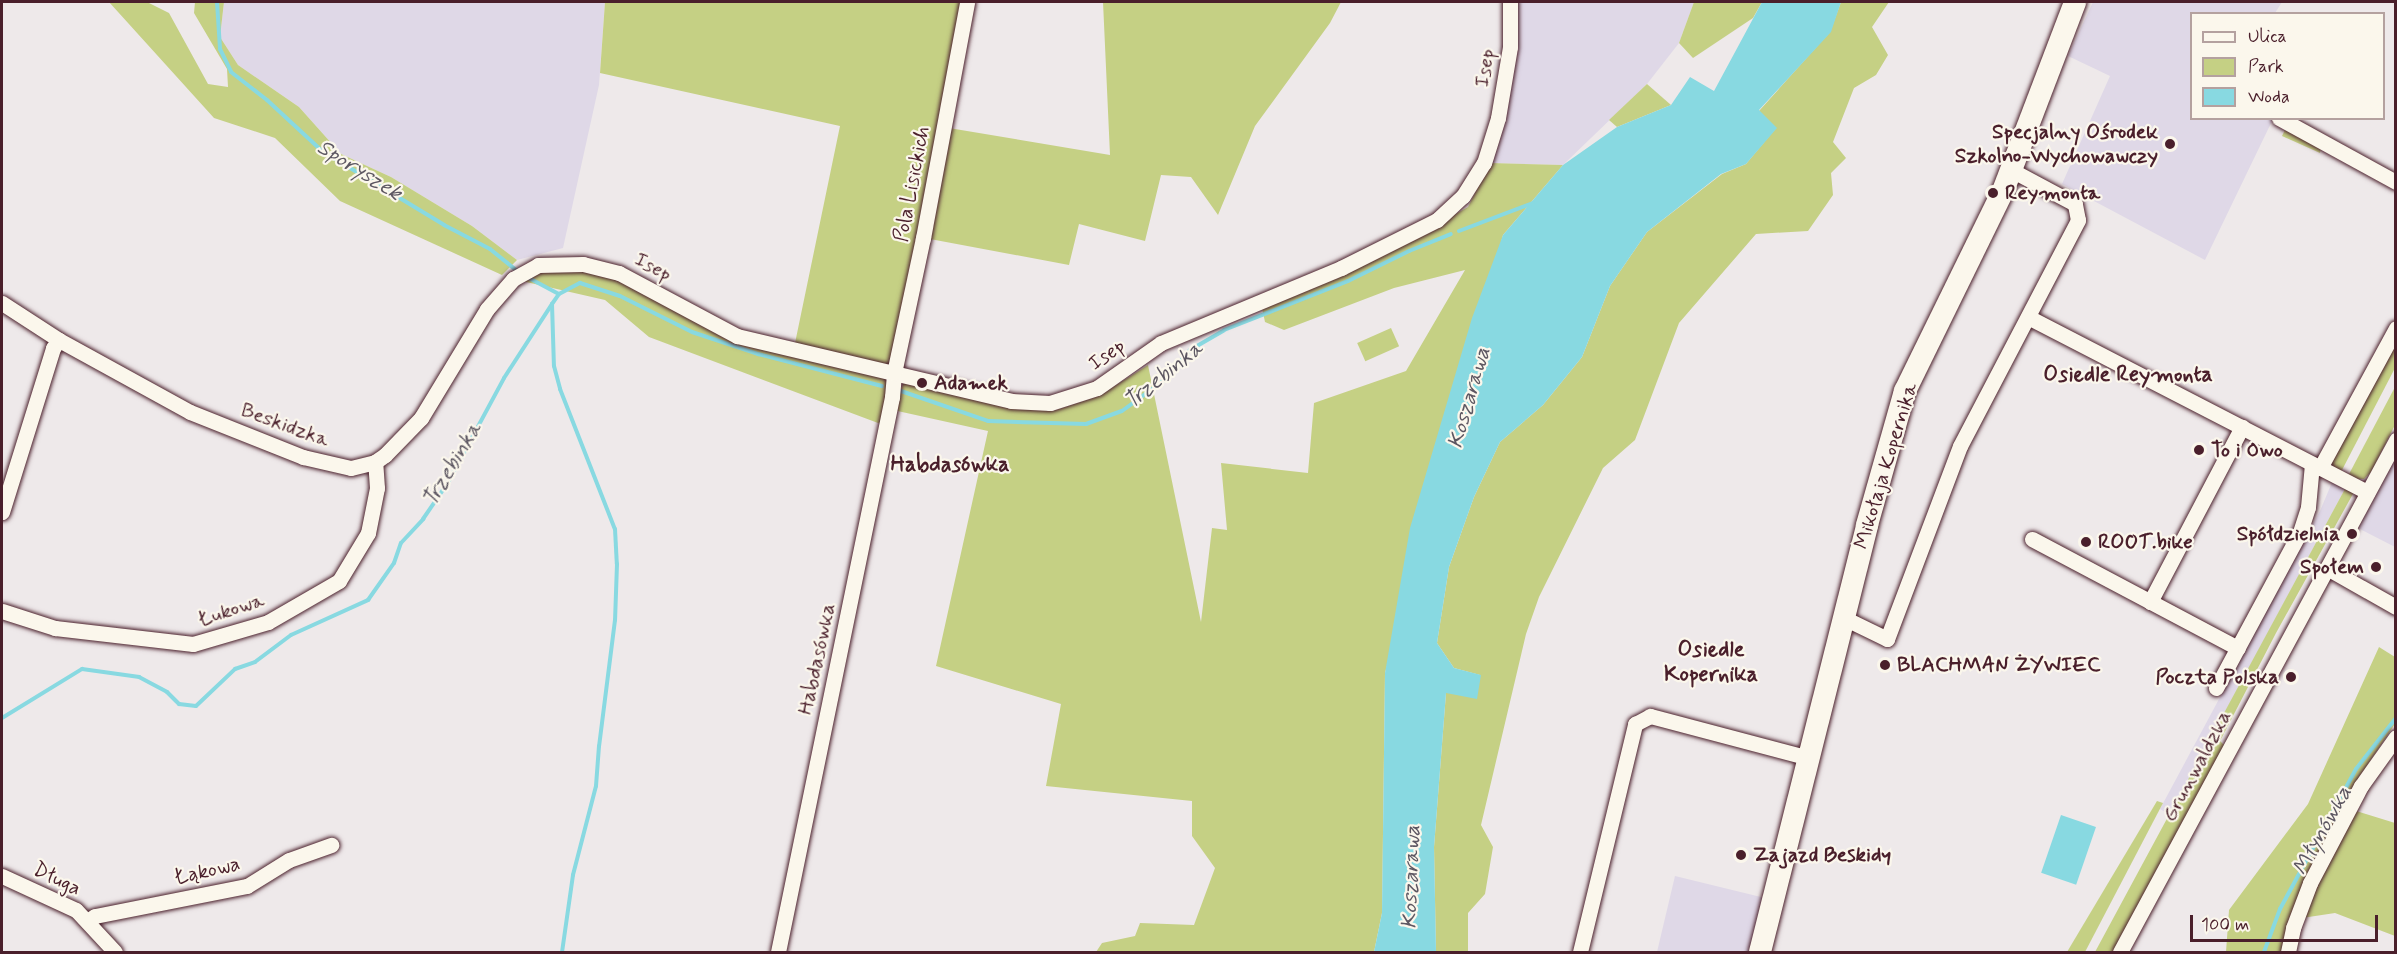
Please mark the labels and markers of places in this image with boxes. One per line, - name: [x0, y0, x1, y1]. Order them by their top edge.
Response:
- place label: Specjalny Ośrodek Szkolno-Wychowawczy: [1955, 119, 2158, 169]
- marker: Specjalny Ośrodek Szkolno-Wychowawczy: [2163, 137, 2177, 151]
- place label: Reymonta: [2005, 180, 2100, 206]
- marker: Reymonta: [1986, 186, 2000, 200]
- place label: Adamek: [934, 370, 1008, 396]
- marker: Adamek: [915, 376, 929, 390]
- place label: To i Owo: [2211, 437, 2283, 463]
- marker: To i Owo: [2192, 443, 2206, 457]
- place label: Spółdzielnia: [2237, 521, 2340, 547]
- marker: Spółdzielnia: [2345, 527, 2359, 541]
- place label: ROOT.bike: [2098, 529, 2193, 555]
- marker: ROOT.bike: [2079, 535, 2093, 549]
- place label: Społem: [2300, 554, 2364, 580]
- marker: Społem: [2369, 560, 2383, 574]
- place label: BLACHMAN ŻYWIEC: [1897, 652, 2101, 678]
- marker: BLACHMAN ŻYWIEC: [1878, 658, 1892, 672]
- place label: Poczta Polska: [2159, 664, 2279, 690]
- marker: Poczta Polska: [2284, 670, 2298, 684]
- place label: Zajazd Beskidy: [1753, 842, 1893, 868]
- marker: Zajazd Beskidy: [1734, 848, 1748, 862]

